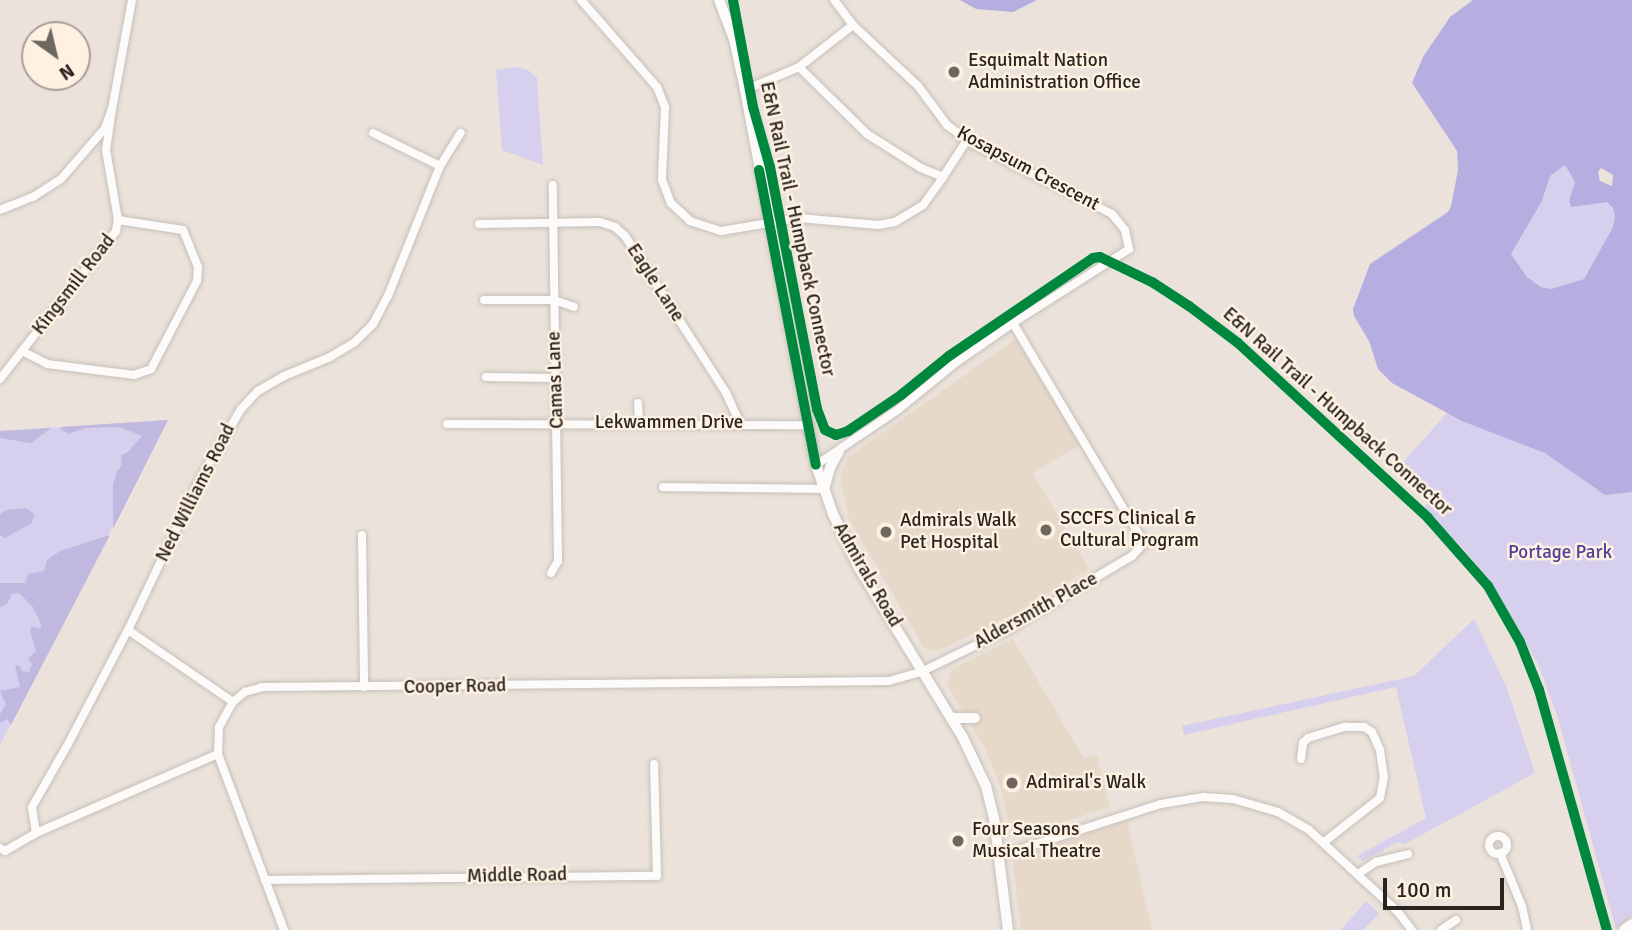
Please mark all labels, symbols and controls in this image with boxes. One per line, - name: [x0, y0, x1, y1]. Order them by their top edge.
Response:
- north arrow: [21, 21, 91, 91]
- place label: Esquimalt Nation Administration Office: [968, 50, 1141, 94]
- text: N: [54, 58, 79, 85]
- marker: Esquimalt Nation Administration Office: [946, 64, 962, 80]
- street label: E&N Rail Trail - Humpback Connector: [755, 80, 839, 378]
- street label: Kosapsum Crescent: [953, 122, 1103, 216]
- street label: Kingsmill Road: [28, 230, 120, 340]
- street label: Eagle Lane: [621, 240, 689, 326]
- street label: E&N Rail Trail - Humpback Connector: [1218, 303, 1456, 521]
- street label: Camas Lane: [543, 331, 569, 429]
- street label: Lekwammen Drive: [595, 412, 743, 434]
- street label: Ned Williams Road: [151, 420, 241, 566]
- place label: SCCFS Clinical & Cultural Program: [1060, 508, 1199, 552]
- place label: Admirals Walk Pet Hospital: [900, 510, 1017, 554]
- street label: Admirals Road: [828, 519, 906, 631]
- marker: SCCFS Clinical & Cultural Program: [1038, 522, 1054, 538]
- marker: Admirals Walk Pet Hospital: [878, 524, 894, 540]
- park label: Portage Park: [1508, 542, 1612, 564]
- street label: Aldersmith Place: [970, 568, 1102, 654]
- street label: Cooper Road: [404, 675, 506, 699]
- place label: Admiral's Walk: [1026, 772, 1146, 794]
- marker: Admiral's Walk: [1004, 775, 1020, 791]
- place label: Four Seasons Musical Theatre: [972, 819, 1101, 863]
- marker: Four Seasons Musical Theatre: [950, 833, 966, 849]
- street label: Middle Road: [467, 864, 567, 888]
- scale bar: [1387, 864, 1508, 908]
- text: 100 m: [1396, 877, 1451, 903]

